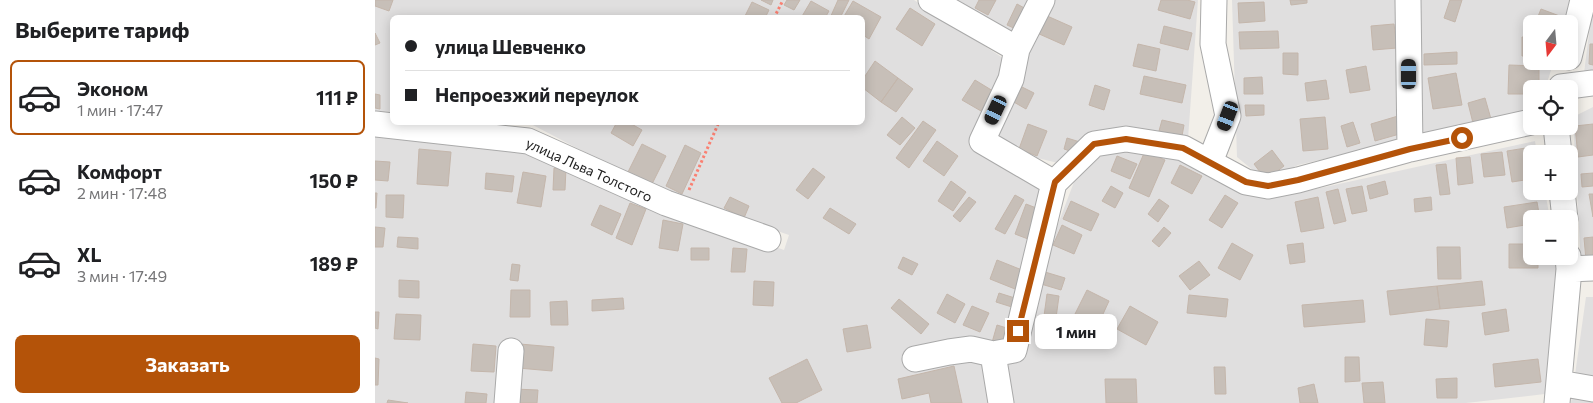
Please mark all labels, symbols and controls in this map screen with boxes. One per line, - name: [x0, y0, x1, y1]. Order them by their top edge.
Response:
- north arrow: [1523, 15, 1577, 70]
- map controls: [1523, 15, 1578, 265]
- text: Выберите тариф: [15, 16, 189, 43]
- text: улица Шевченко: [435, 35, 586, 58]
- car: [1401, 59, 1416, 89]
- icon: car: [17, 75, 62, 120]
- text: Эконом: [77, 77, 148, 100]
- button: locate: [1523, 80, 1578, 135]
- text: Непроезжий переулок: [435, 83, 639, 106]
- text: 111 ₽: [316, 86, 358, 109]
- car: [982, 93, 1009, 127]
- car: [1215, 99, 1240, 133]
- text: 1 мин · 17:47: [77, 100, 163, 119]
- route start: [1451, 127, 1473, 149]
- street label: улица Льва Толстого: [523, 134, 655, 205]
- button: +: [1523, 145, 1578, 200]
- icon: car: [17, 158, 62, 203]
- text: Комфорт: [77, 160, 162, 183]
- text: 150 ₽: [310, 169, 358, 192]
- text: 2 мин · 17:48: [77, 183, 167, 202]
- button: −: [1523, 210, 1578, 265]
- icon: car: [17, 241, 62, 286]
- text: XL: [77, 243, 102, 266]
- text: 189 ₽: [310, 252, 358, 275]
- text: 3 мин · 17:49: [77, 266, 167, 285]
- callout: 1 мин: [1035, 314, 1118, 348]
- route end: [1007, 320, 1029, 342]
- text: 1 мин: [1056, 322, 1096, 341]
- button: Заказать: [15, 335, 360, 393]

